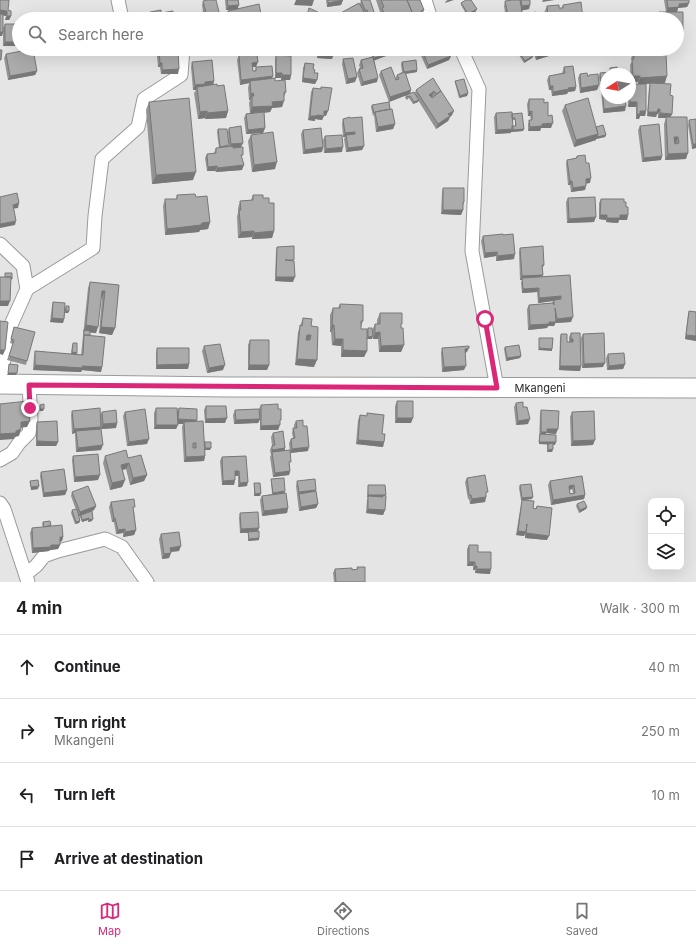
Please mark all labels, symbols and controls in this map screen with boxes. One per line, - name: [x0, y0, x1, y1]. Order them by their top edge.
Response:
- search box: [12, 12, 684, 56]
- icon: search: [26, 23, 48, 45]
- text: Search here: [58, 25, 144, 44]
- north arrow: [600, 68, 636, 104]
- route start: [476, 310, 494, 328]
- street label: Mkangeni: [515, 381, 565, 395]
- route end: [21, 399, 39, 417]
- map controls: [648, 498, 684, 570]
- button: locate: [648, 498, 684, 534]
- button: layers: [648, 534, 684, 570]
- text: 4 min: [16, 598, 62, 618]
- text: Walk · 300 m: [600, 600, 680, 616]
- icon: ahead: [16, 656, 38, 678]
- text: Continue: [54, 657, 121, 676]
- text: 40 m: [648, 659, 680, 675]
- text: Turn right: [54, 713, 126, 732]
- icon: right: [16, 720, 38, 742]
- text: 250 m: [641, 723, 680, 739]
- text: Mkangeni: [54, 732, 114, 748]
- icon: left: [16, 784, 38, 806]
- text: Turn left: [54, 785, 115, 804]
- text: 10 m: [651, 787, 680, 803]
- icon: arrive: [16, 848, 38, 870]
- text: Arrive at destination: [54, 849, 203, 868]
- tab: Map: [98, 900, 121, 938]
- tab: Directions: [317, 900, 370, 938]
- tab: Saved: [566, 900, 598, 938]

